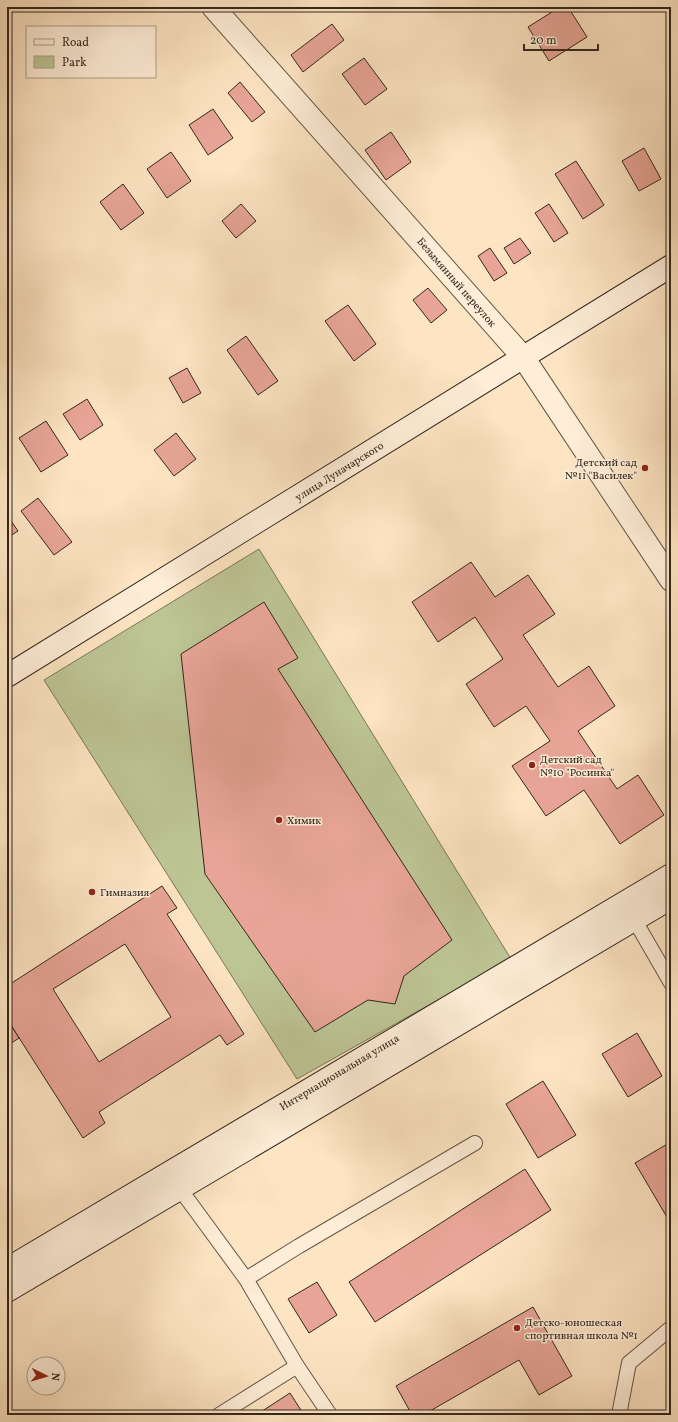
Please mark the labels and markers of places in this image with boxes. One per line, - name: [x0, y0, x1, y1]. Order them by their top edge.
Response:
- place label: Детский сад №11 "Василек": [565, 456, 638, 484]
- marker: Детский сад №11 "Василек": [640, 463, 650, 473]
- place label: Детский сад №10 "Росинка": [540, 753, 615, 781]
- marker: Детский сад №10 "Росинка": [527, 760, 537, 770]
- place label: Химик: [287, 814, 321, 829]
- marker: Химик: [274, 815, 284, 825]
- place label: Гимназия: [100, 886, 150, 901]
- marker: Гимназия: [87, 887, 97, 897]
- place label: Детско-юношеская спортивная школа №1: [525, 1316, 638, 1344]
- marker: Детско-юношеская спортивная школа №1: [512, 1323, 522, 1333]

